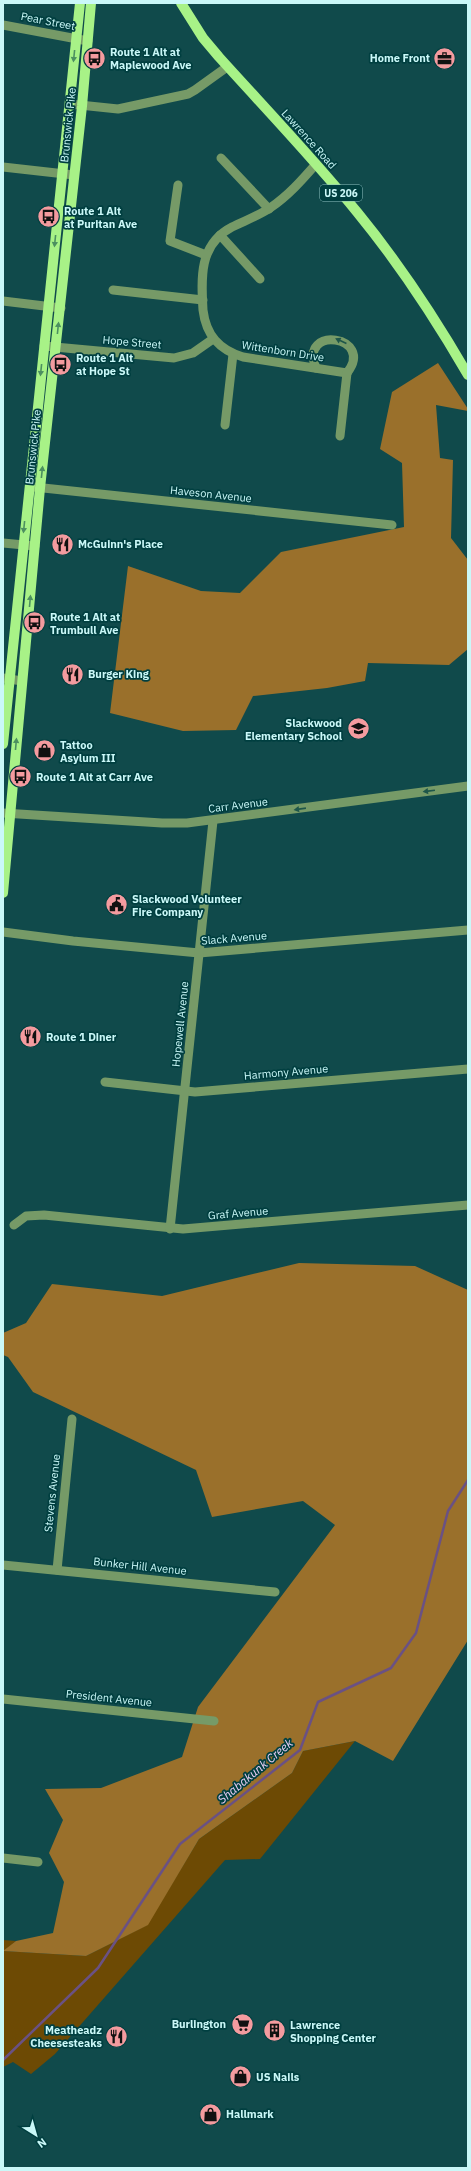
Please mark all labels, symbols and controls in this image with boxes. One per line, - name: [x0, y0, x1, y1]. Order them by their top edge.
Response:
- street label: Pear Street: [20, 9, 77, 33]
- bus stop icon: Route 1 Alt at Maplewood Ave: [81, 45, 107, 71]
- place label: Route 1 Alt at Maplewood Ave: [110, 45, 191, 72]
- office icon: Home Front: [432, 45, 458, 71]
- one-way arrow: [71, 50, 78, 62]
- place label: Home Front: [370, 51, 430, 65]
- street label: Brunswick Pike: [57, 87, 79, 163]
- street label: Lawrence Road: [279, 106, 339, 172]
- road number: US 206: [320, 185, 362, 201]
- bus stop icon: Route 1 Alt at Puritan Ave: [36, 204, 62, 230]
- place label: Route 1 Alt at Puritan Ave: [64, 204, 137, 231]
- one-way arrow: [52, 235, 58, 247]
- one-way arrow: [55, 322, 62, 335]
- street label: Hope Street: [102, 332, 162, 352]
- street label: Wittenborn Drive: [241, 338, 325, 364]
- one-way arrow: [335, 338, 347, 344]
- bus stop icon: Route 1 Alt at Hope St: [48, 351, 74, 377]
- place label: Route 1 Alt at Hope St: [76, 351, 133, 378]
- one-way arrow: [38, 364, 44, 376]
- street label: Brunswick Pike: [22, 409, 44, 485]
- one-way arrow: [39, 466, 45, 478]
- street label: Haveson Avenue: [169, 483, 253, 505]
- one-way arrow: [21, 521, 27, 533]
- restaurant icon: McGuinn's Place: [50, 531, 76, 557]
- place label: McGuinn's Place: [78, 537, 163, 551]
- one-way arrow: [26, 595, 33, 607]
- bus stop icon: Route 1 Alt at Trumbull Ave: [22, 610, 48, 636]
- place label: Route 1 Alt at Trumbull Ave: [50, 610, 120, 637]
- restaurant icon: Burger King: [59, 661, 85, 687]
- place label: Burger King: [88, 667, 150, 681]
- place label: Slackwood Elementary School: [245, 716, 343, 743]
- school or university icon: Slackwood Elementary School: [345, 716, 371, 742]
- one-way arrow: [13, 738, 20, 750]
- shop icon: Tattoo Asylum III: [32, 738, 58, 764]
- place label: Tattoo Asylum III: [60, 738, 116, 765]
- bus stop icon: Route 1 Alt at Carr Ave: [8, 764, 34, 790]
- place label: Route 1 Alt at Carr Ave: [36, 770, 153, 784]
- one-way arrow: [423, 788, 435, 794]
- street label: Carr Avenue: [207, 794, 269, 816]
- one-way arrow: [294, 806, 307, 812]
- public building icon: Slackwood Volunteer Fire Company: [103, 892, 129, 918]
- place label: Slackwood Volunteer Fire Company: [132, 892, 242, 919]
- street label: Slack Avenue: [201, 928, 267, 948]
- street label: Hopewell Avenue: [169, 981, 191, 1067]
- restaurant icon: Route 1 Diner: [18, 1024, 44, 1050]
- place label: Route 1 Diner: [46, 1030, 117, 1044]
- street label: Harmony Avenue: [243, 1061, 329, 1083]
- street label: Graf Avenue: [207, 1203, 269, 1223]
- street label: Stevens Avenue: [41, 1453, 63, 1533]
- street label: Bunker Hill Avenue: [93, 1554, 187, 1578]
- street label: President Avenue: [65, 1687, 153, 1709]
- water label: Shabakunk Creek: [214, 1735, 296, 1807]
- supermarket icon: Burlington: [229, 2011, 255, 2037]
- place label: Burlington: [172, 2017, 226, 2031]
- building icon: Lawrence Shopping Center: [261, 2018, 287, 2044]
- place label: Lawrence Shopping Center: [290, 2018, 377, 2045]
- place label: Meatheadz Cheesesteaks: [30, 2023, 102, 2050]
- restaurant icon: Meatheadz Cheesesteaks: [104, 2023, 130, 2049]
- shop icon: US Nails: [227, 2064, 253, 2090]
- place label: US Nails: [256, 2070, 300, 2084]
- shop icon: Hallmark: [197, 2101, 223, 2127]
- place label: Hallmark: [226, 2107, 274, 2121]
- north arrow: [16, 2115, 56, 2155]
- text: N: [35, 2135, 49, 2151]

